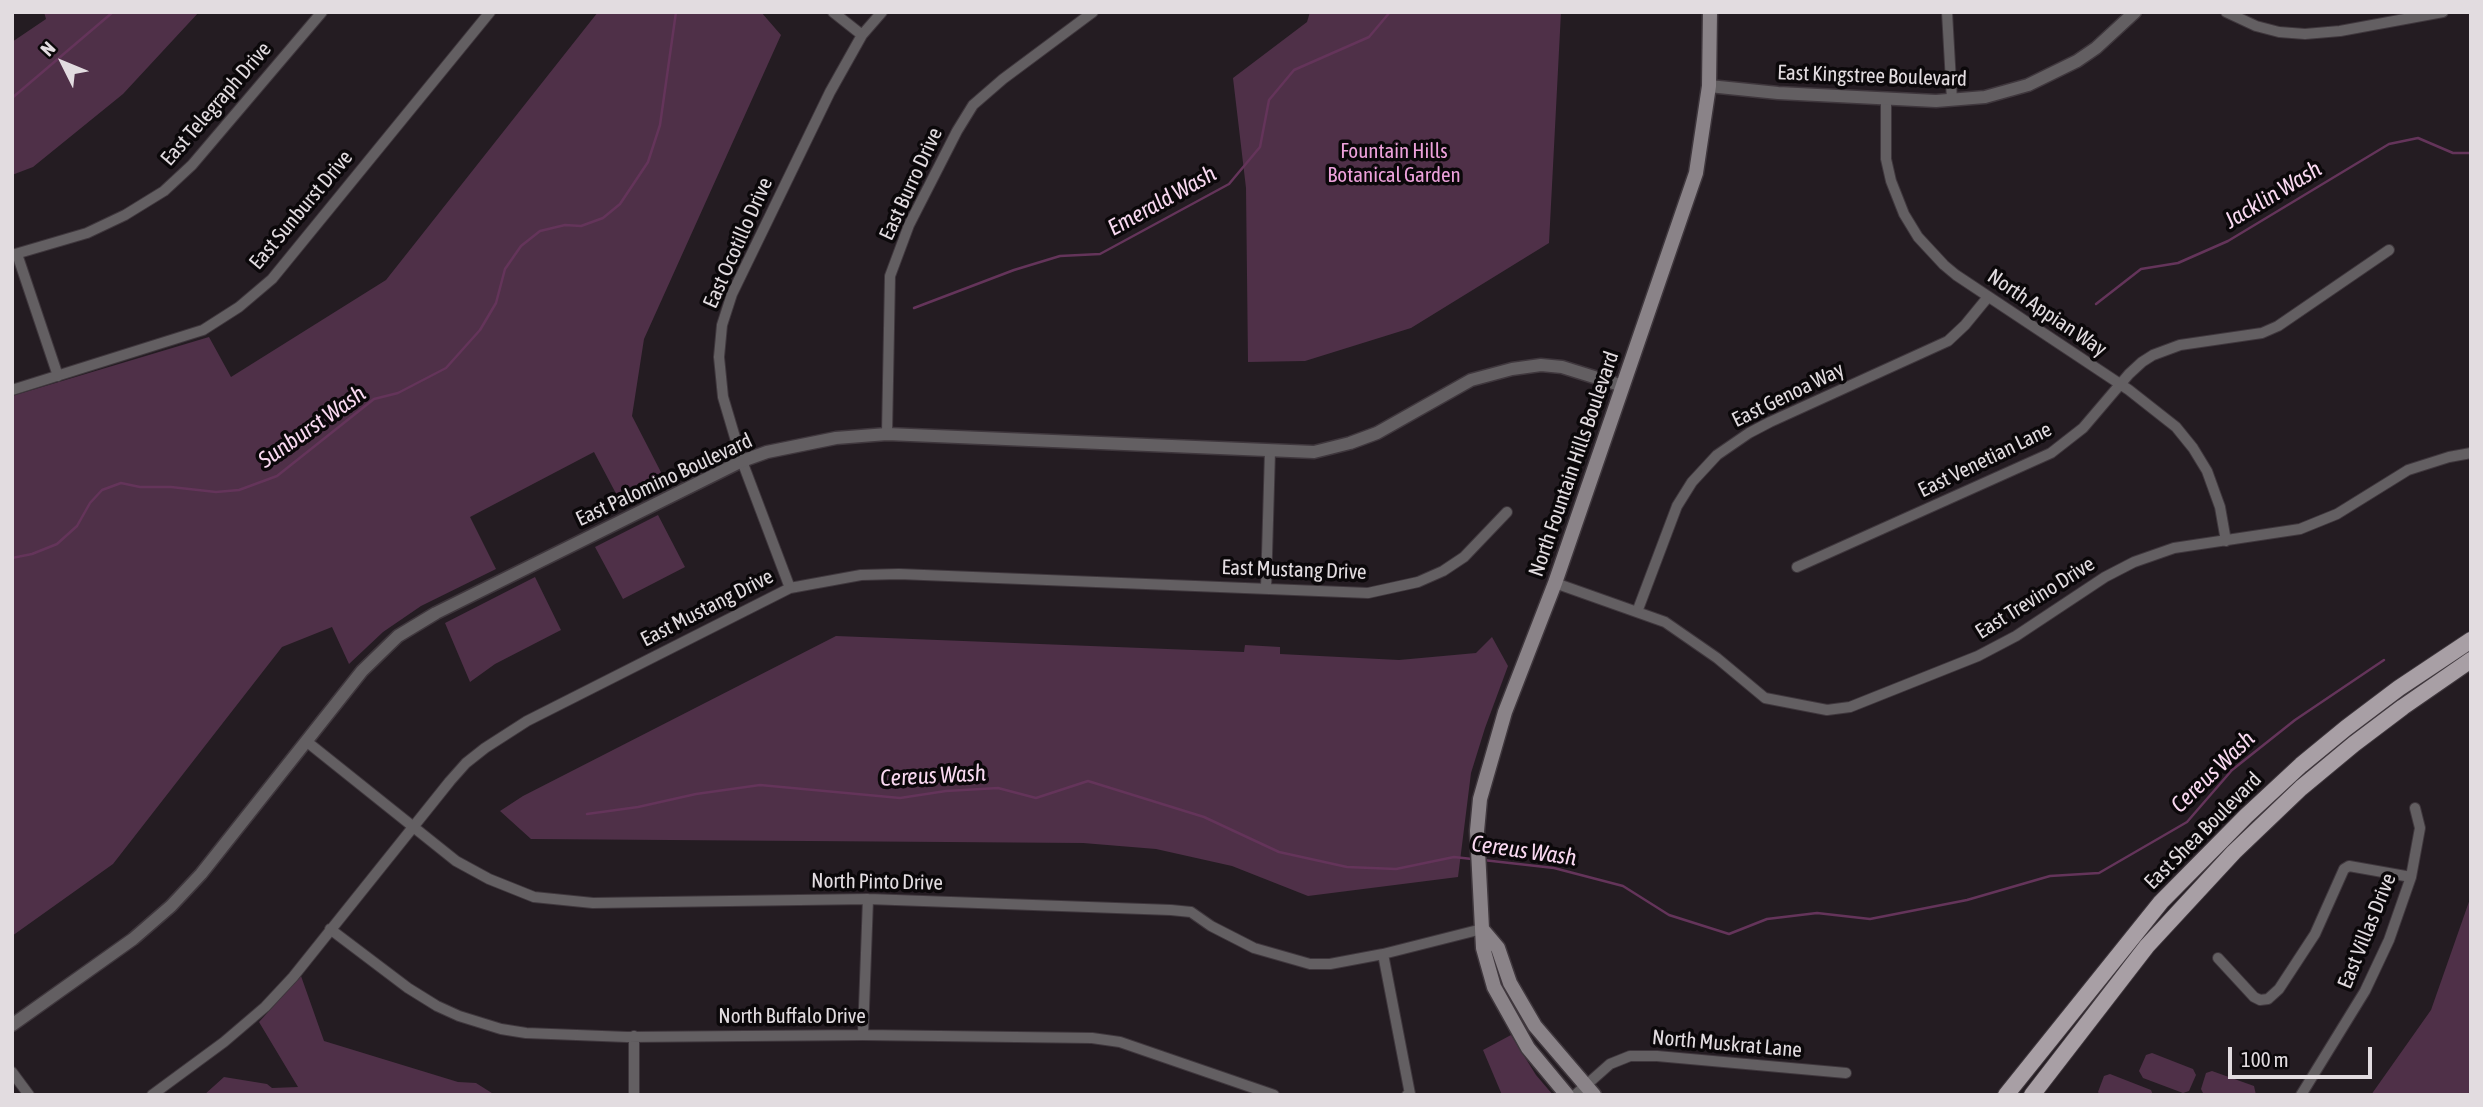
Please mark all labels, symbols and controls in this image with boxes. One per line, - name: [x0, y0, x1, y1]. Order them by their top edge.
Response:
- north arrow: [28, 28, 98, 98]
- text: N: [36, 37, 60, 60]
- street label: East Telegraph Drive: [155, 37, 277, 171]
- street label: East Kingstree Boulevard: [1777, 60, 1967, 92]
- street label: East Burro Drive: [874, 124, 948, 244]
- park label: Fountain Hills Botanical Garden: [1327, 138, 1461, 188]
- street label: East Sunburst Drive: [244, 145, 358, 275]
- water label: Jacklin Wash: [2219, 155, 2327, 235]
- water label: Emerald Wash: [1103, 160, 1221, 242]
- street label: East Ocotillo Drive: [698, 174, 778, 312]
- street label: North Appian Way: [1983, 264, 2111, 362]
- street label: North Fountain Hills Boulevard: [1524, 348, 1624, 580]
- street label: East Genoa Way: [1728, 357, 1848, 433]
- water label: Sunburst Wash: [253, 380, 371, 474]
- street label: East Venetian Lane: [1914, 417, 2056, 503]
- street label: East Palomino Boulevard: [572, 428, 756, 532]
- street label: East Trevino Drive: [1971, 551, 2099, 645]
- street label: East Mustang Drive: [1221, 555, 1367, 585]
- street label: East Mustang Drive: [637, 564, 777, 652]
- water label: Cereus Wash: [2165, 725, 2261, 819]
- water label: Cereus Wash: [880, 759, 986, 793]
- street label: East Shea Boulevard: [2139, 767, 2267, 895]
- water label: Cereus Wash: [1470, 830, 1578, 872]
- street label: North Pinto Drive: [811, 868, 943, 896]
- street label: East Villas Drive: [2332, 870, 2402, 992]
- street label: North Buffalo Drive: [718, 1003, 866, 1029]
- street label: North Muskrat Lane: [1651, 1025, 1803, 1063]
- scale bar: [2231, 1034, 2374, 1078]
- text: 100 m: [2241, 1047, 2289, 1071]

